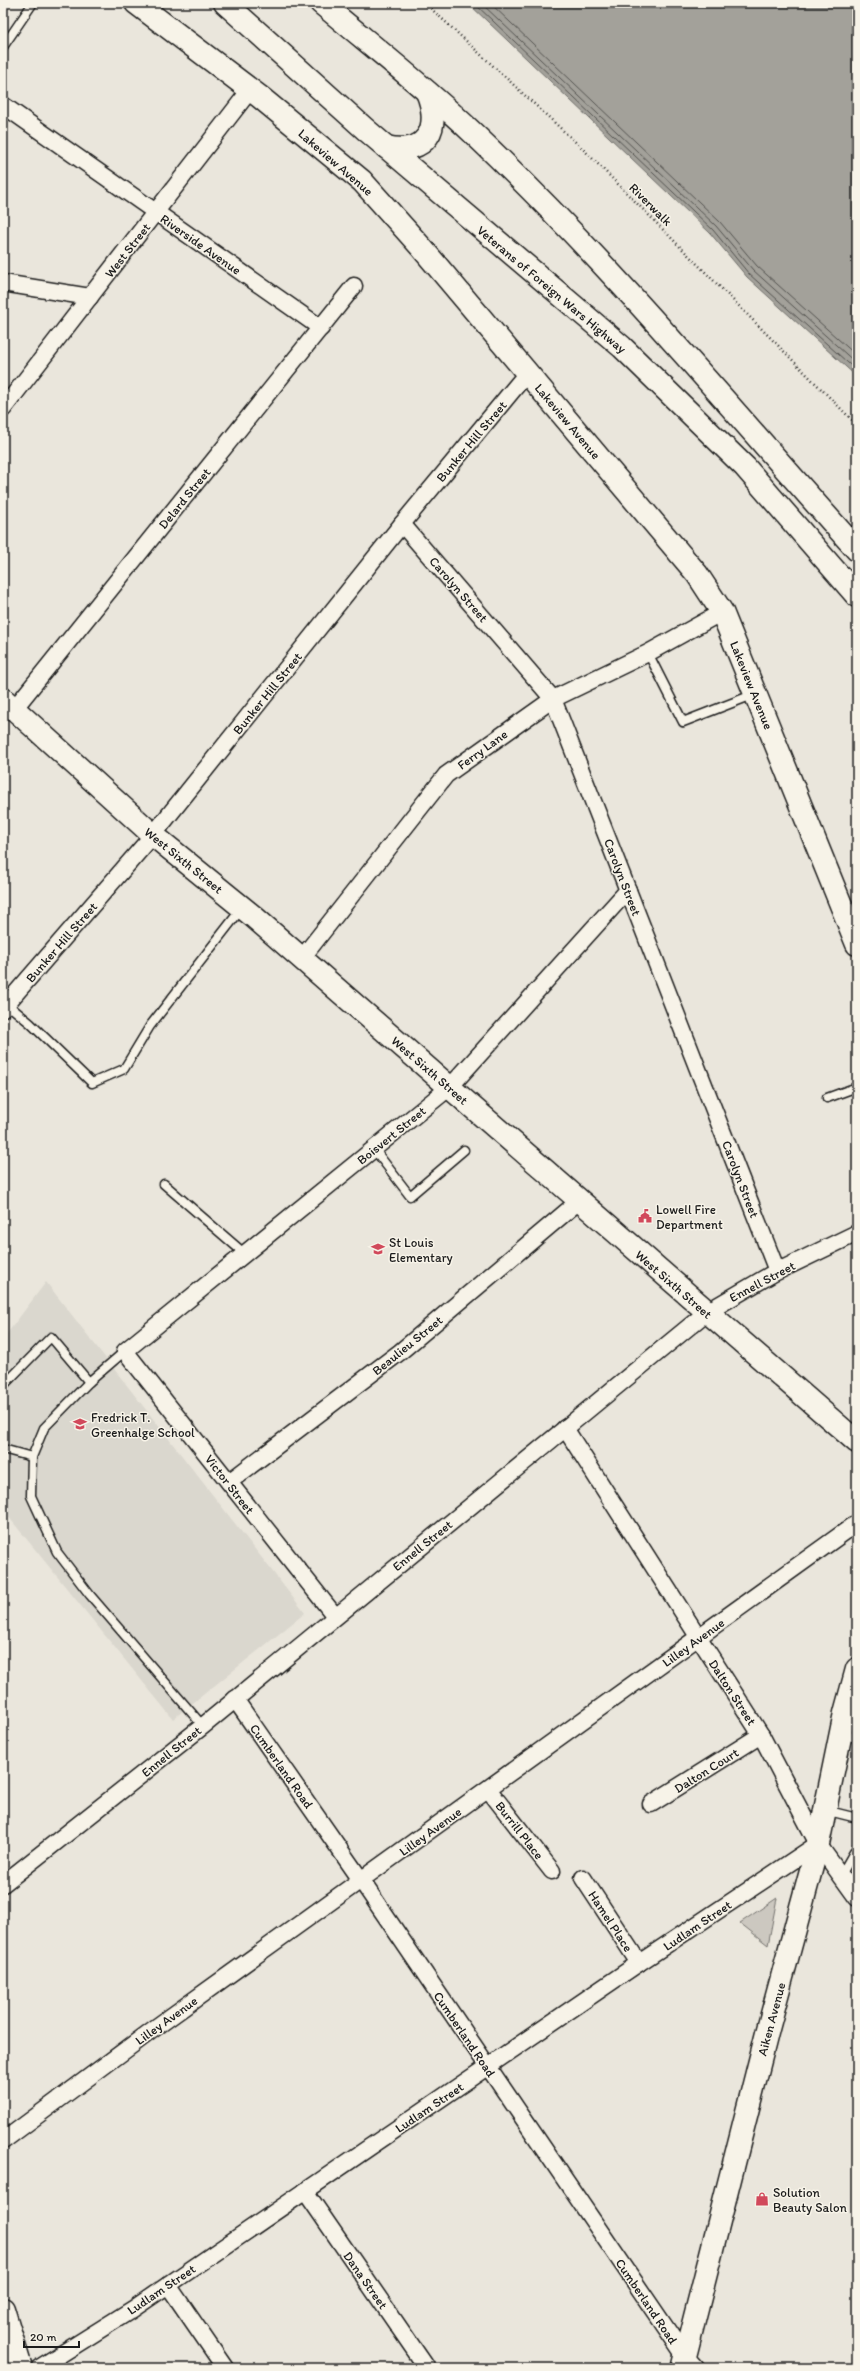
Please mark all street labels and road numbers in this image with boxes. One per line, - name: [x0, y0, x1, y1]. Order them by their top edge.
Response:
- street label: Lakeview Avenue: [295, 126, 376, 199]
- street label: Riverwalk: [626, 180, 675, 229]
- street label: Riverside Avenue: [158, 211, 244, 278]
- street label: West Street: [101, 220, 153, 281]
- street label: Veterans of Foreign Wars Highway: [474, 223, 629, 356]
- street label: Lakeview Avenue: [532, 380, 604, 462]
- street label: Bunker Hill Street: [433, 398, 510, 485]
- street label: Delard Street: [155, 465, 214, 532]
- street label: Carolyn Street: [426, 554, 491, 625]
- street label: Lakeview Avenue: [727, 639, 776, 732]
- street label: Bunker Hill Street: [230, 649, 305, 737]
- street label: Ferry Lane: [454, 726, 510, 773]
- street label: West Sixth Street: [141, 824, 226, 897]
- street label: Carolyn Street: [601, 836, 644, 918]
- street label: Bunker Hill Street: [23, 899, 100, 985]
- street label: West Sixth Street: [388, 1033, 471, 1108]
- street label: Boisvert Street: [354, 1103, 429, 1168]
- street label: Carolyn Street: [719, 1138, 762, 1220]
- street label: West Sixth Street: [632, 1247, 715, 1322]
- street label: Ennell Street: [727, 1258, 798, 1305]
- street label: Beaulieu Street: [369, 1312, 446, 1378]
- street label: Victor Street: [202, 1452, 257, 1517]
- street label: Ennell Street: [389, 1517, 455, 1574]
- street label: Lilley Avenue: [659, 1615, 727, 1670]
- street label: Dalton Street: [706, 1657, 759, 1728]
- street label: Cumberland Road: [247, 1721, 316, 1811]
- street label: Ennell Street: [138, 1723, 204, 1780]
- street label: Dalton Court: [671, 1745, 741, 1796]
- street label: Burrill Place: [492, 1798, 547, 1862]
- street label: Lilley Avenue: [396, 1804, 464, 1859]
- street label: Hamel Place: [585, 1888, 636, 1955]
- street label: Ludlam Street: [660, 1897, 734, 1954]
- street label: Aiken Avenue: [754, 1981, 789, 2058]
- street label: Cumberland Road: [430, 1989, 499, 2080]
- street label: Lilley Avenue: [132, 1993, 200, 2048]
- street label: Ludlam Street: [392, 2079, 466, 2136]
- street label: Dana Street: [340, 2249, 391, 2312]
- street label: Cumberland Road: [612, 2256, 681, 2347]
- street label: Ludlam Street: [124, 2261, 198, 2318]

